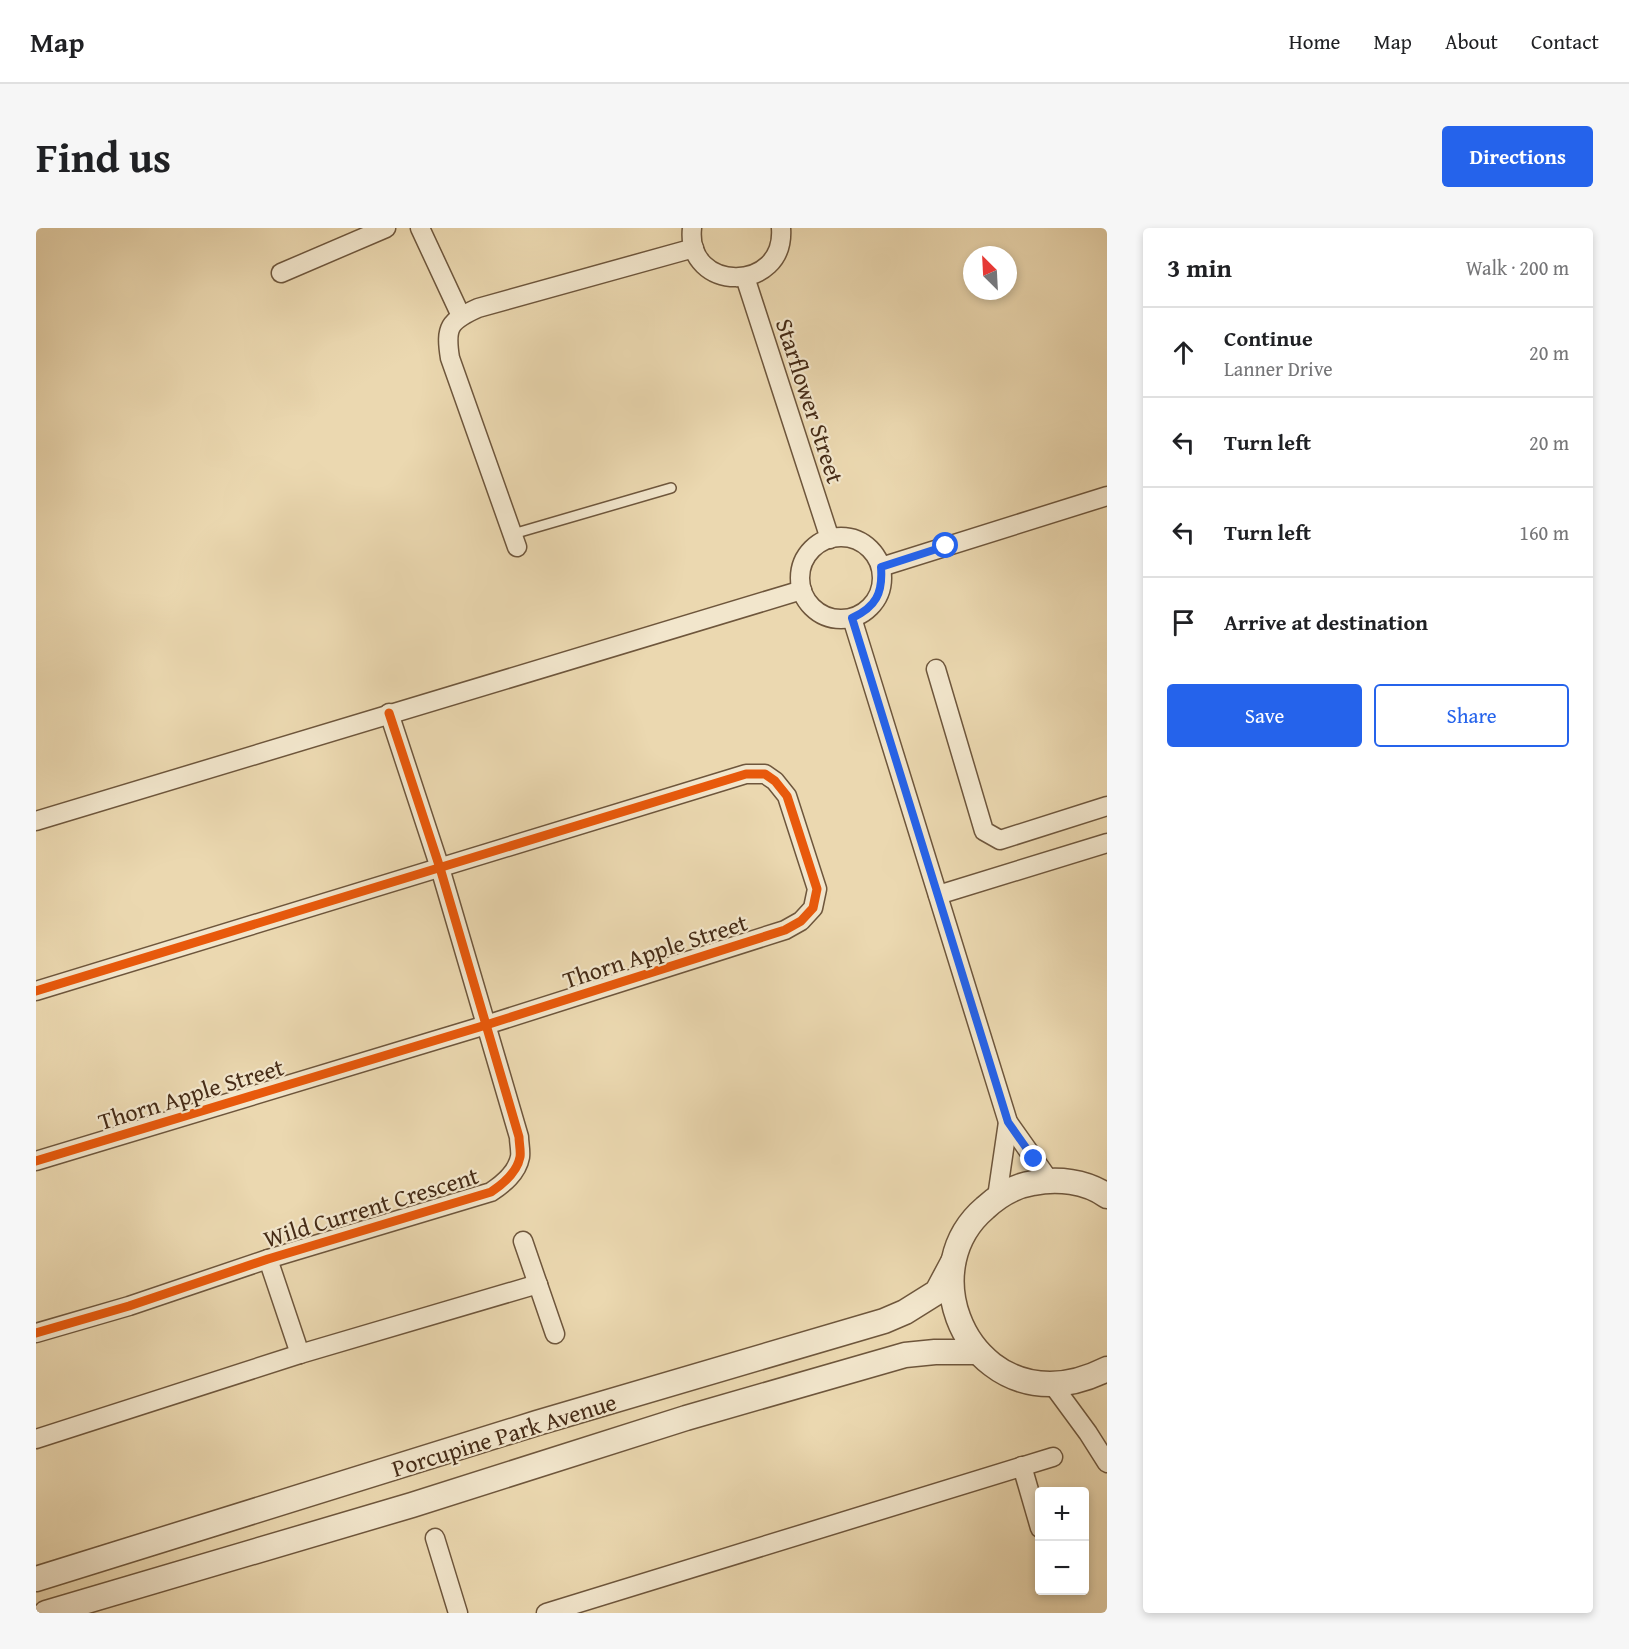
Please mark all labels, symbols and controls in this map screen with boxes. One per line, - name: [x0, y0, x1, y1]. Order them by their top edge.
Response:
- text: Map: [30, 21, 84, 62]
- text: Home: [1289, 26, 1340, 57]
- text: Map: [1373, 26, 1412, 57]
- text: About: [1445, 26, 1498, 57]
- text: Contact: [1531, 26, 1599, 57]
- text: Find us: [36, 126, 171, 187]
- button: Directions: [1442, 126, 1593, 187]
- north arrow: [963, 246, 1017, 300]
- text: 3 min: [1167, 248, 1232, 287]
- text: Walk · 200 m: [1466, 253, 1569, 282]
- street label: Starflower Street: [767, 314, 853, 488]
- text: Continue: [1224, 322, 1313, 354]
- icon: ahead: [1167, 336, 1200, 369]
- text: 20 m: [1529, 338, 1569, 367]
- text: Lanner Drive: [1224, 354, 1333, 383]
- icon: left: [1167, 426, 1200, 459]
- text: Turn left: [1224, 426, 1311, 458]
- text: 20 m: [1529, 428, 1569, 457]
- icon: left: [1167, 516, 1200, 549]
- text: Turn left: [1224, 516, 1311, 548]
- text: 160 m: [1519, 518, 1569, 547]
- route start: [932, 532, 958, 558]
- icon: arrive: [1167, 606, 1200, 639]
- text: Arrive at destination: [1224, 606, 1428, 638]
- button: Save: [1167, 684, 1362, 747]
- button: Share: [1374, 684, 1569, 747]
- street label: Thorn Apple Street: [558, 904, 752, 997]
- street label: Thorn Apple Street: [94, 1049, 289, 1139]
- route end: [1020, 1145, 1046, 1171]
- street label: Wild Current Crescent: [259, 1157, 483, 1256]
- street label: Porcupine Park Avenue: [387, 1384, 621, 1486]
- map controls: [1035, 1487, 1089, 1595]
- button: +: [1035, 1487, 1089, 1541]
- button: −: [1035, 1541, 1089, 1595]

